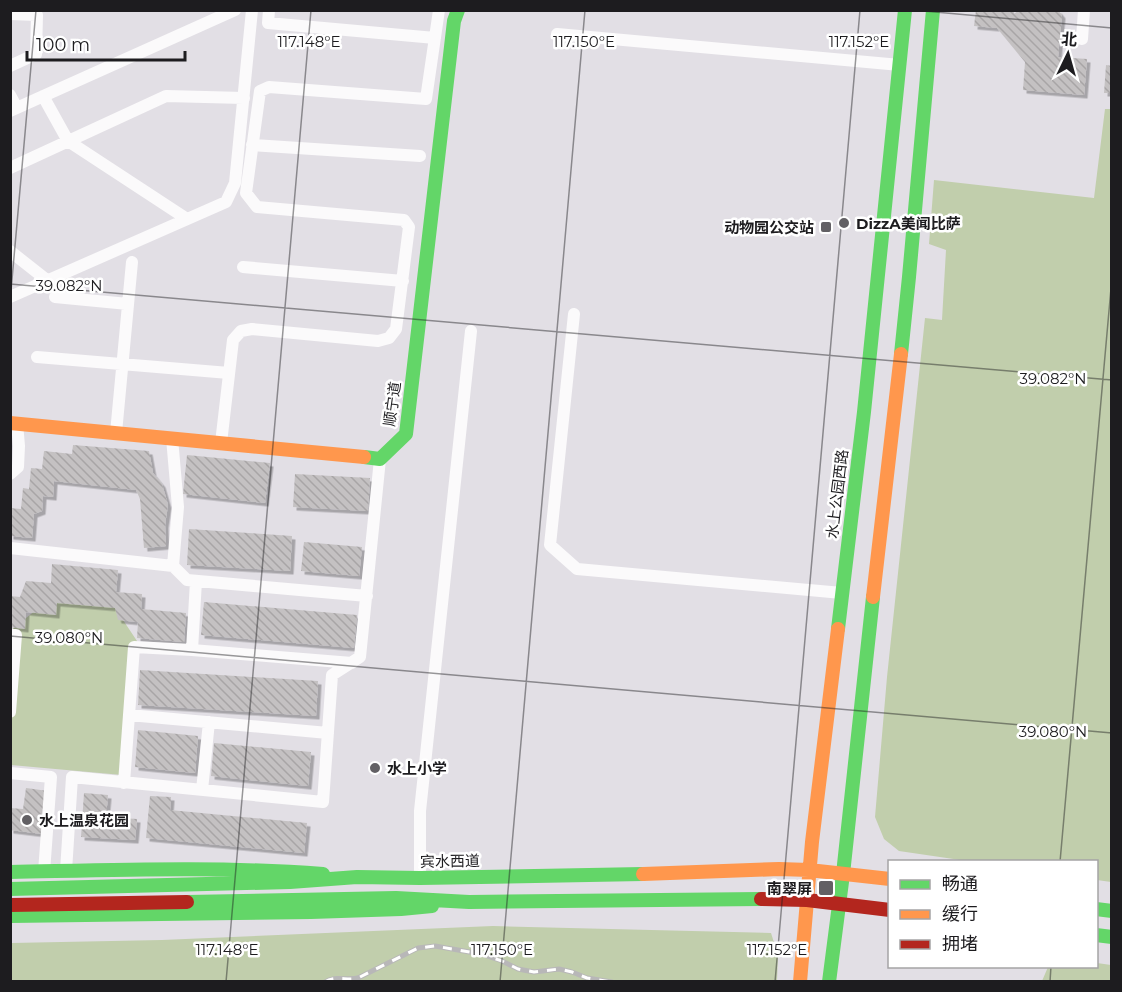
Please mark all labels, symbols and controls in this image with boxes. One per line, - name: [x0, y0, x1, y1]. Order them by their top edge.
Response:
- scale bar: [27, 24, 184, 62]
- north arrow: [1038, 24, 1098, 84]
- text: 北: [1060, 29, 1078, 50]
- text: 117.148°E: [277, 32, 341, 51]
- text: 117.150°E: [553, 32, 615, 51]
- text: 117.152°E: [829, 32, 889, 51]
- text: 100 m: [36, 34, 90, 56]
- place label: DizzA美闻比萨: [856, 214, 961, 233]
- marker: DizzA美闻比萨: [837, 216, 851, 230]
- place label: 动物园公交站: [724, 218, 814, 237]
- marker: 动物园公交站: [819, 220, 833, 234]
- text: 39.082°N: [36, 276, 102, 295]
- text: 39.082°N: [1020, 369, 1086, 388]
- street label: 顺宁道: [379, 380, 405, 428]
- street label: 水上公园西路: [822, 448, 852, 540]
- text: 39.080°N: [35, 628, 103, 647]
- text: 39.080°N: [1019, 722, 1087, 741]
- place label: 水上小学: [387, 759, 447, 778]
- marker: 水上小学: [368, 761, 382, 775]
- place label: 水上温泉花园: [39, 811, 129, 830]
- marker: 水上温泉花园: [20, 813, 34, 827]
- street label: 宾水西道: [420, 851, 480, 871]
- legend: [888, 860, 1098, 968]
- text: 畅通: [942, 873, 978, 895]
- place label: 南翠屏: [767, 879, 812, 898]
- marker: 南翠屏: [817, 879, 835, 897]
- text: 缓行: [942, 903, 978, 925]
- text: 拥堵: [942, 933, 978, 955]
- text: 117.148°E: [195, 940, 259, 959]
- text: 117.150°E: [471, 940, 533, 959]
- text: 117.152°E: [747, 940, 807, 959]

